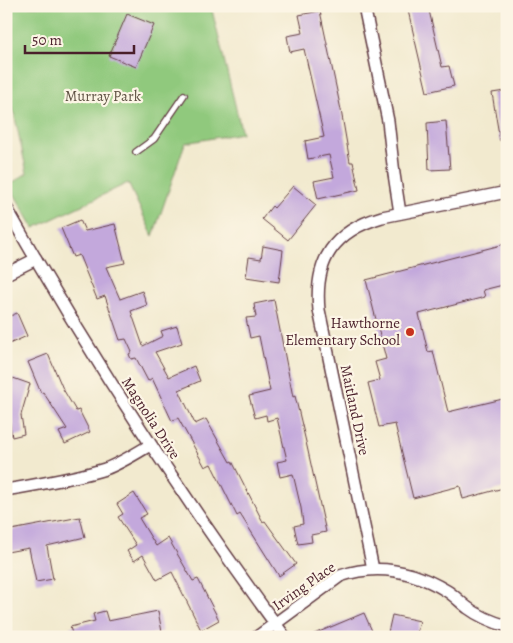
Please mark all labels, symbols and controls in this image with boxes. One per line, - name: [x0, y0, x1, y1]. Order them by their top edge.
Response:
- scale bar: [25, 22, 134, 54]
- text: 50 m: [32, 30, 62, 50]
- park label: Murray Park: [65, 86, 142, 106]
- place label: Hawthorne Elementary School: [285, 313, 400, 350]
- marker: Hawthorne Elementary School: [404, 326, 416, 338]
- street label: Maitland Drive: [336, 363, 374, 457]
- street label: Magnolia Drive: [117, 373, 185, 463]
- street label: Irving Place: [269, 557, 340, 615]

